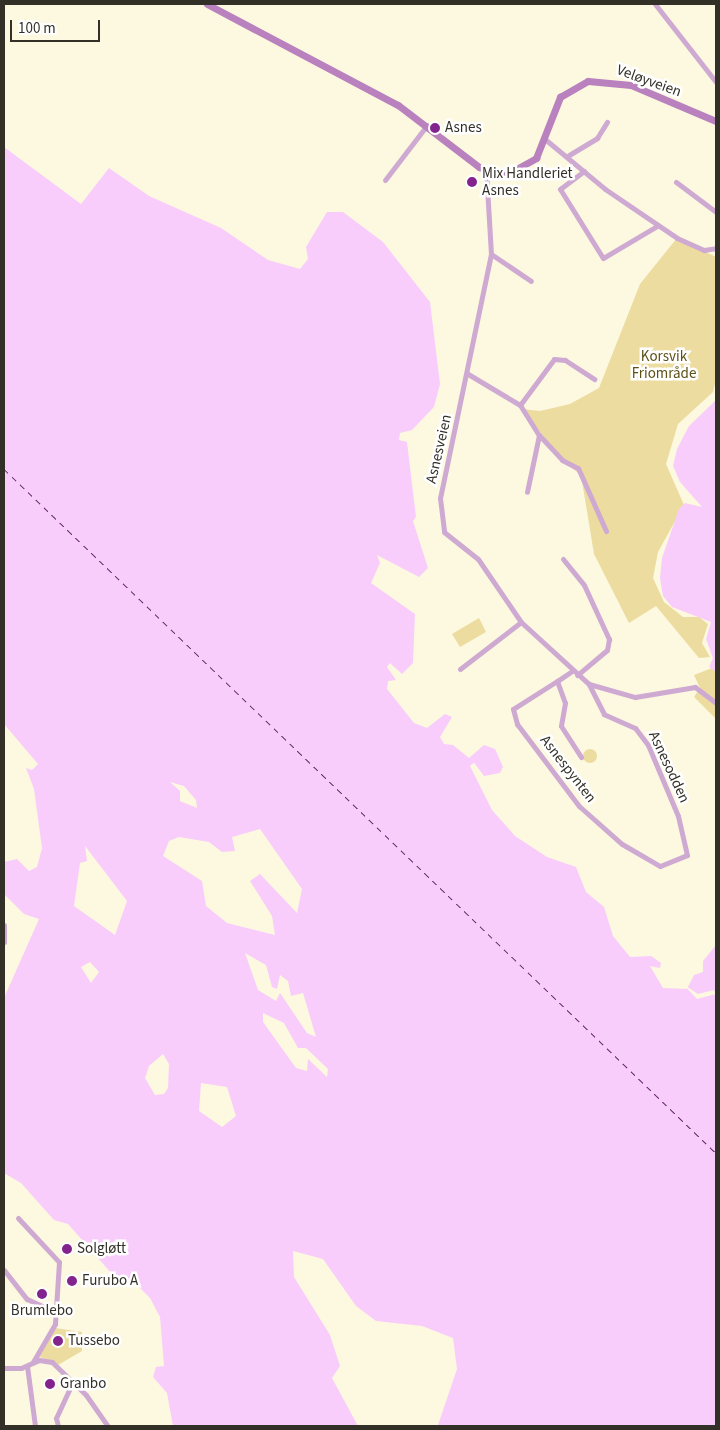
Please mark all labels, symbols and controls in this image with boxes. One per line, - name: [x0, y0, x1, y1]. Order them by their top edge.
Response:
- scale bar: [12, 10, 102, 42]
- text: 100 m: [18, 18, 56, 39]
- street label: Veløyveien: [614, 61, 684, 101]
- place label: Asnes: [445, 119, 482, 137]
- marker: Asnes: [429, 122, 441, 134]
- place label: Mix Handleriet Asnes: [482, 164, 573, 199]
- marker: Mix Handleriet Asnes: [466, 176, 478, 188]
- park label: Korsvik Friområde: [632, 347, 696, 382]
- street label: Asnesveien: [422, 413, 456, 485]
- street label: Asnesodden: [645, 728, 693, 806]
- street label: Asnespynten: [536, 732, 600, 806]
- place label: Solgløtt: [77, 1240, 126, 1258]
- marker: Solgløtt: [61, 1243, 73, 1255]
- place label: Furubo A: [82, 1272, 138, 1290]
- marker: Furubo A: [66, 1275, 78, 1287]
- marker: Brumlebo: [36, 1288, 48, 1300]
- place label: Brumlebo: [11, 1302, 73, 1320]
- place label: Tussebo: [68, 1332, 120, 1350]
- marker: Tussebo: [52, 1335, 64, 1347]
- place label: Granbo: [60, 1375, 106, 1393]
- marker: Granbo: [44, 1378, 56, 1390]

